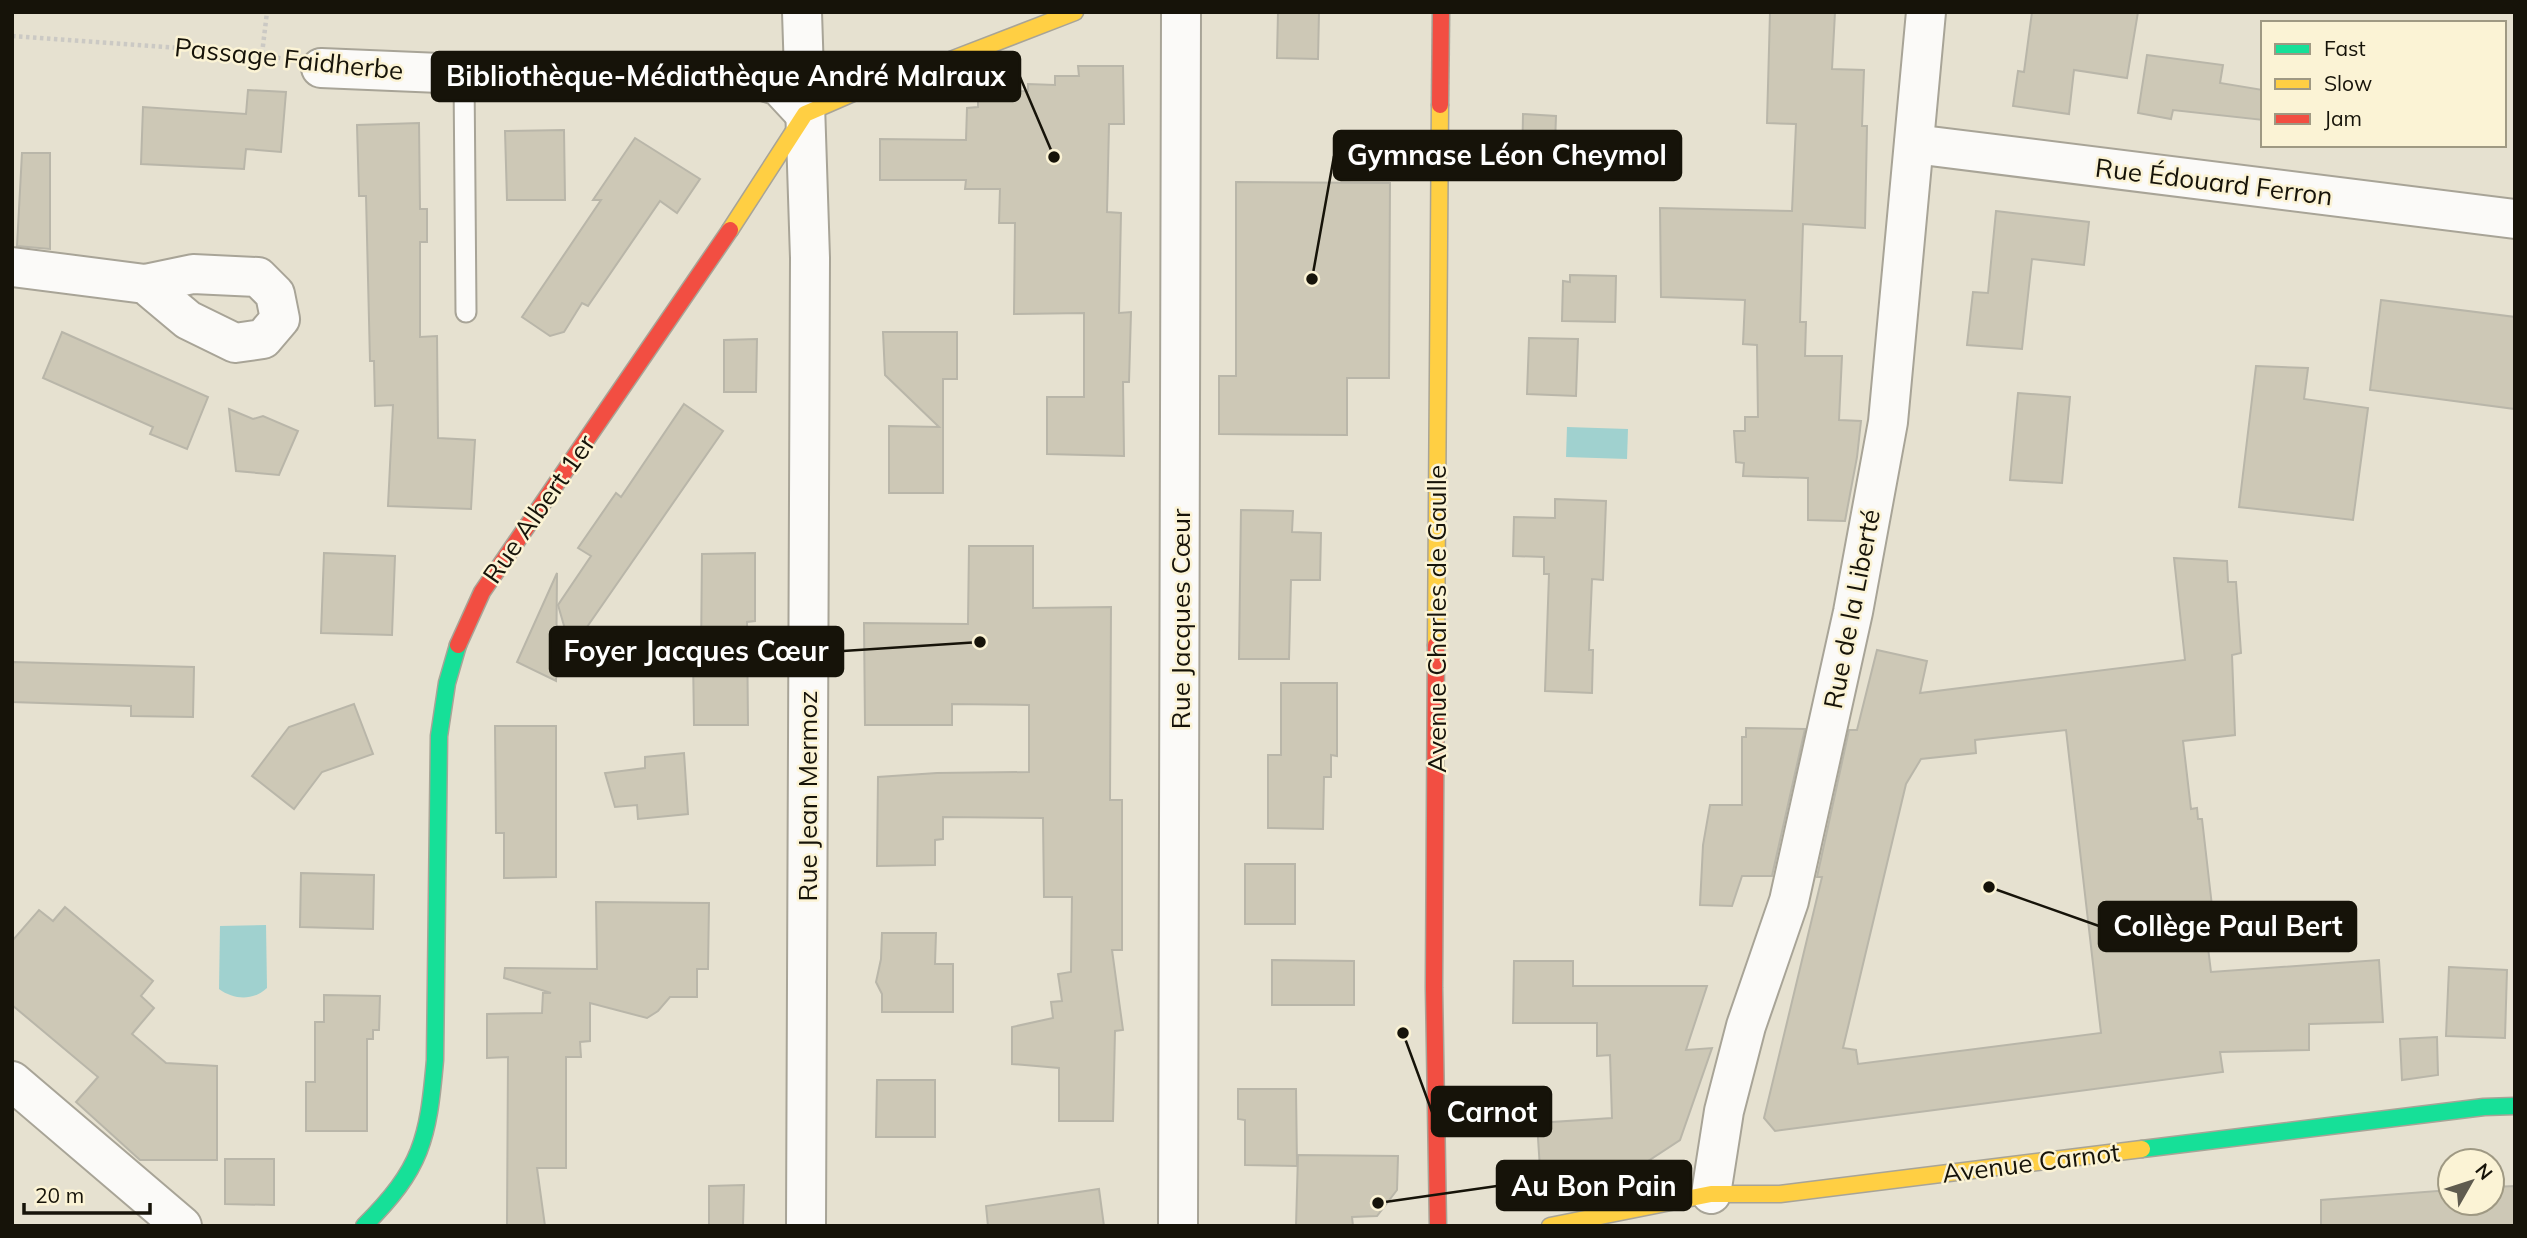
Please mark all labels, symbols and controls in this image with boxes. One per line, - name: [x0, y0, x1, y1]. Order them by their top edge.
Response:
- legend: [2261, 21, 2506, 147]
- street label: Passage Faidherbe: [173, 30, 405, 87]
- text: Fast: [2324, 35, 2366, 61]
- callout: Bibliothèque-Médiathèque André Malraux: [432, 52, 1020, 101]
- text: Bibliothèque-Médiathèque André Malraux: [446, 58, 1007, 93]
- text: Slow: [2324, 70, 2372, 96]
- text: Jam: [2324, 105, 2362, 131]
- callout: Gymnase Léon Cheymol: [1334, 131, 1681, 180]
- text: Gymnase Léon Cheymol: [1347, 137, 1667, 172]
- street label: Rue Édouard Ferron: [2094, 151, 2335, 212]
- street label: Rue Albert 1er: [475, 427, 602, 590]
- street label: Avenue Charles de Gaulle: [1420, 465, 1453, 773]
- street label: Rue de la Liberté: [1816, 506, 1887, 711]
- street label: Rue Jacques Cœur: [1164, 508, 1197, 729]
- callout: Foyer Jacques Cœur: [550, 627, 843, 676]
- text: Foyer Jacques Cœur: [563, 633, 829, 668]
- street label: Rue Jean Mermoz: [791, 690, 824, 902]
- callout: Collège Paul Bert: [2099, 902, 2356, 951]
- text: Collège Paul Bert: [2113, 908, 2343, 943]
- callout: Carnot: [1432, 1087, 1551, 1136]
- text: Carnot: [1447, 1094, 1538, 1129]
- street label: Avenue Carnot: [1940, 1135, 2122, 1190]
- north arrow: [2436, 1147, 2506, 1217]
- text: N: [2470, 1158, 2498, 1184]
- callout: Au Bon Pain: [1497, 1161, 1691, 1210]
- text: Au Bon Pain: [1511, 1168, 1677, 1203]
- scale bar: [24, 1172, 150, 1216]
- text: 20 m: [35, 1182, 84, 1208]

